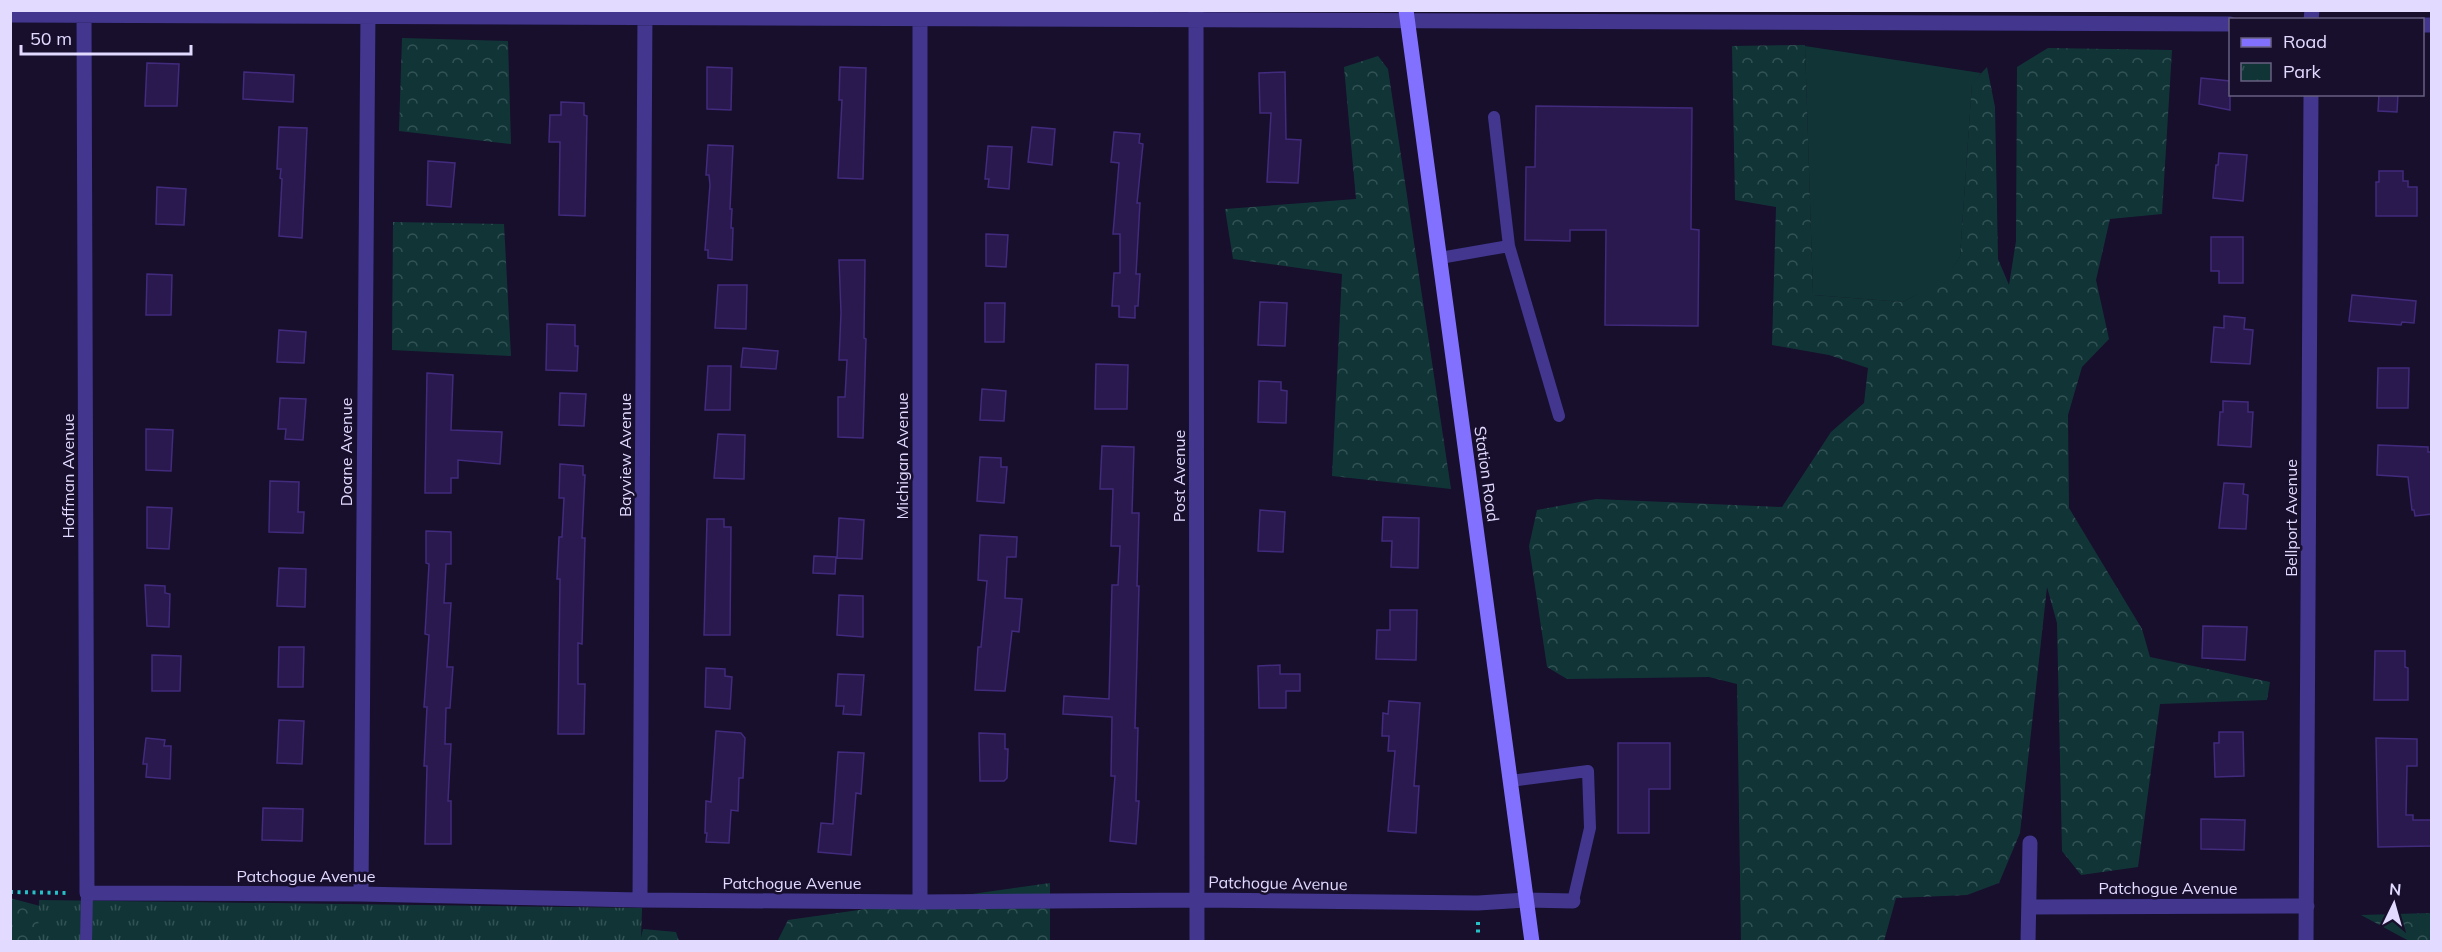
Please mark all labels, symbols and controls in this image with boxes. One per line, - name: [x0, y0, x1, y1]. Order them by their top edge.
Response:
- scale bar: [21, 18, 190, 56]
- legend: [2229, 18, 2424, 96]
- text: 50 m: [30, 27, 72, 50]
- text: Road: [2283, 30, 2327, 53]
- text: Park: [2283, 60, 2322, 83]
- street label: Michigan Avenue: [892, 392, 912, 520]
- street label: Bayview Avenue: [615, 393, 635, 517]
- street label: Doane Avenue: [336, 398, 356, 506]
- street label: Hoffman Avenue: [58, 414, 78, 538]
- street label: Station Road: [1470, 425, 1504, 523]
- street label: Post Avenue: [1169, 430, 1189, 522]
- street label: Bellport Avenue: [2281, 459, 2301, 577]
- street label: Patchogue Avenue: [236, 866, 376, 886]
- street label: Patchogue Avenue: [1208, 872, 1348, 894]
- street label: Patchogue Avenue: [722, 873, 862, 893]
- north arrow: [2364, 874, 2424, 934]
- street label: Patchogue Avenue: [2098, 878, 2238, 898]
- text: N: [2388, 879, 2402, 900]

